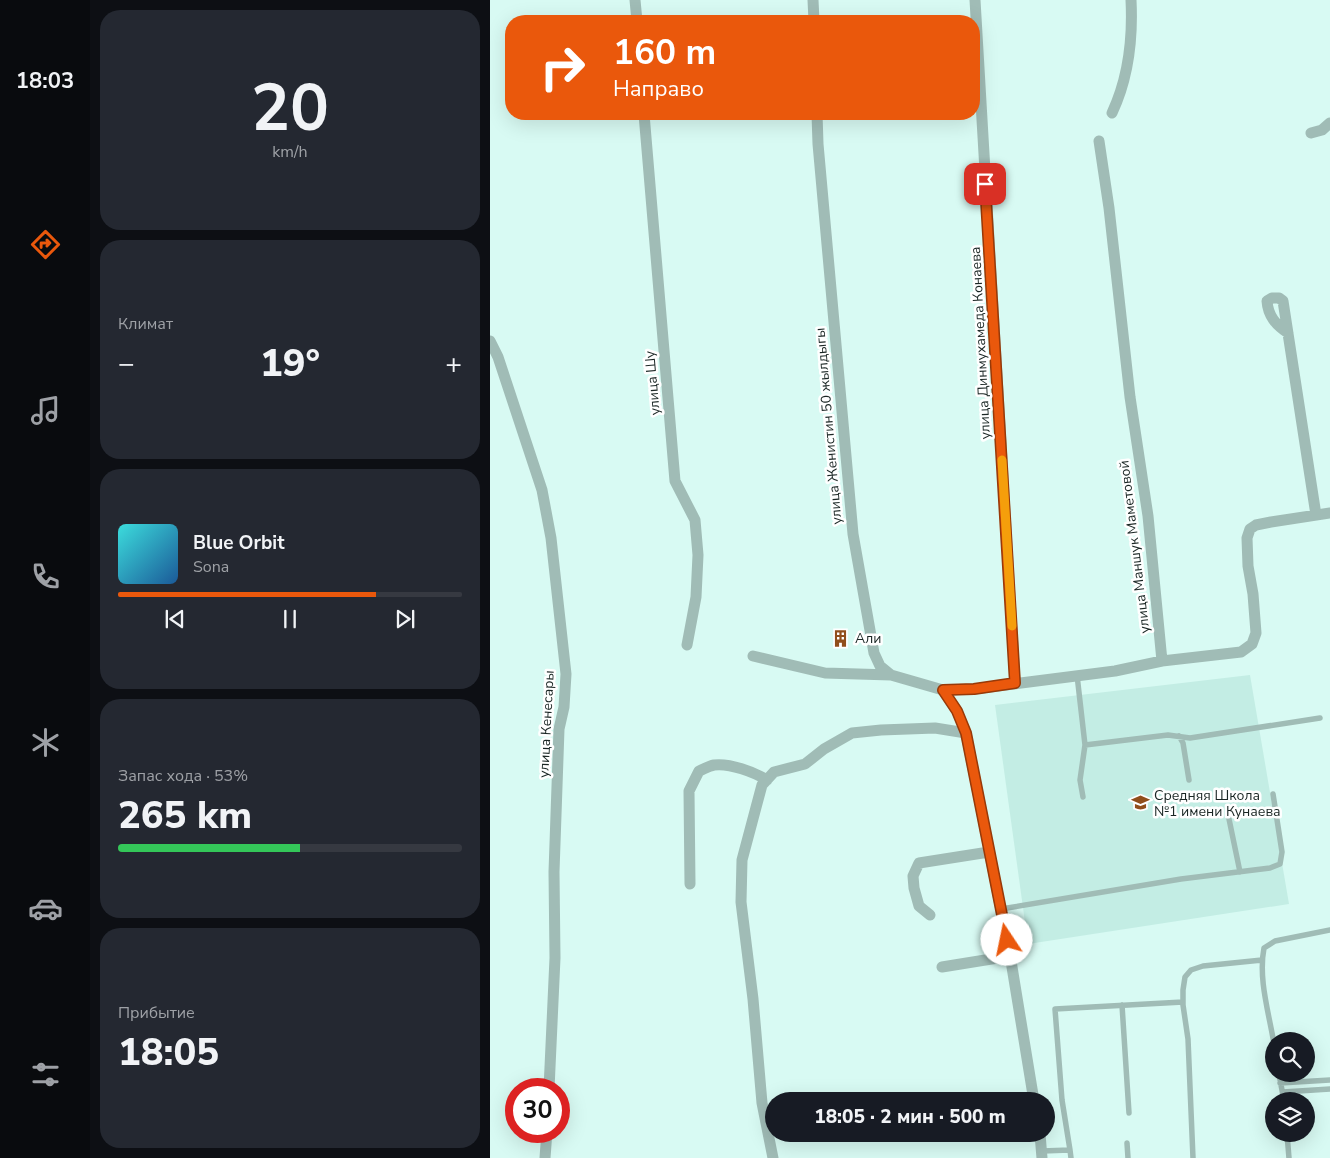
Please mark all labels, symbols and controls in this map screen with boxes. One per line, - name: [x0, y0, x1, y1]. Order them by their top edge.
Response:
- text: 160 m: [613, 29, 716, 76]
- icon: right: [530, 35, 595, 100]
- text: 20: [251, 64, 329, 153]
- text: 18:03: [16, 66, 74, 96]
- text: Направо: [613, 74, 704, 104]
- text: km/h: [272, 141, 308, 163]
- pin: [964, 163, 1006, 205]
- icon: arrive: [971, 170, 999, 198]
- icon: directions: [28, 227, 63, 262]
- street label: улица Динмухамеда Конаева: [966, 246, 995, 440]
- text: Климат: [118, 313, 173, 335]
- street label: улица Женистин 50 жылдыгы: [810, 327, 847, 525]
- text: 19°: [260, 338, 320, 389]
- text: −: [118, 345, 135, 383]
- text: +: [445, 345, 462, 383]
- street label: улица Шу: [640, 349, 665, 416]
- icon: music: [28, 393, 63, 428]
- street label: улица Маншук Маметовой: [1114, 459, 1155, 634]
- text: Blue Orbit: [193, 530, 284, 556]
- text: Sona: [193, 556, 229, 578]
- icon: phone: [28, 559, 63, 594]
- icon: previous: [161, 605, 189, 633]
- icon: pause: [276, 605, 304, 633]
- icon: next: [391, 605, 419, 633]
- building icon: Али: [831, 628, 851, 648]
- place label: Али: [855, 629, 881, 648]
- street label: улица Кенесары: [534, 670, 559, 778]
- icon: climate: [28, 725, 63, 760]
- text: Запас хода · 53%: [118, 765, 248, 787]
- place label: Средняя Школа №1 имени Кунаева: [1154, 786, 1281, 821]
- text: 265 km: [118, 790, 252, 841]
- school or university icon: Средняя Школа №1 имени Кунаева: [1130, 793, 1150, 813]
- icon: car: [28, 891, 63, 926]
- position arrow: [980, 913, 1032, 965]
- text: Прибытие: [118, 1002, 195, 1024]
- text: 18:05: [118, 1027, 219, 1078]
- map controls: [1265, 1032, 1315, 1142]
- button: search: [1265, 1032, 1315, 1082]
- icon: filters: [28, 1057, 63, 1092]
- speed limit sign: 30: [505, 1078, 570, 1143]
- button: layers: [1265, 1092, 1315, 1142]
- text: 18:05 · 2 мин · 500 m: [814, 1104, 1006, 1130]

